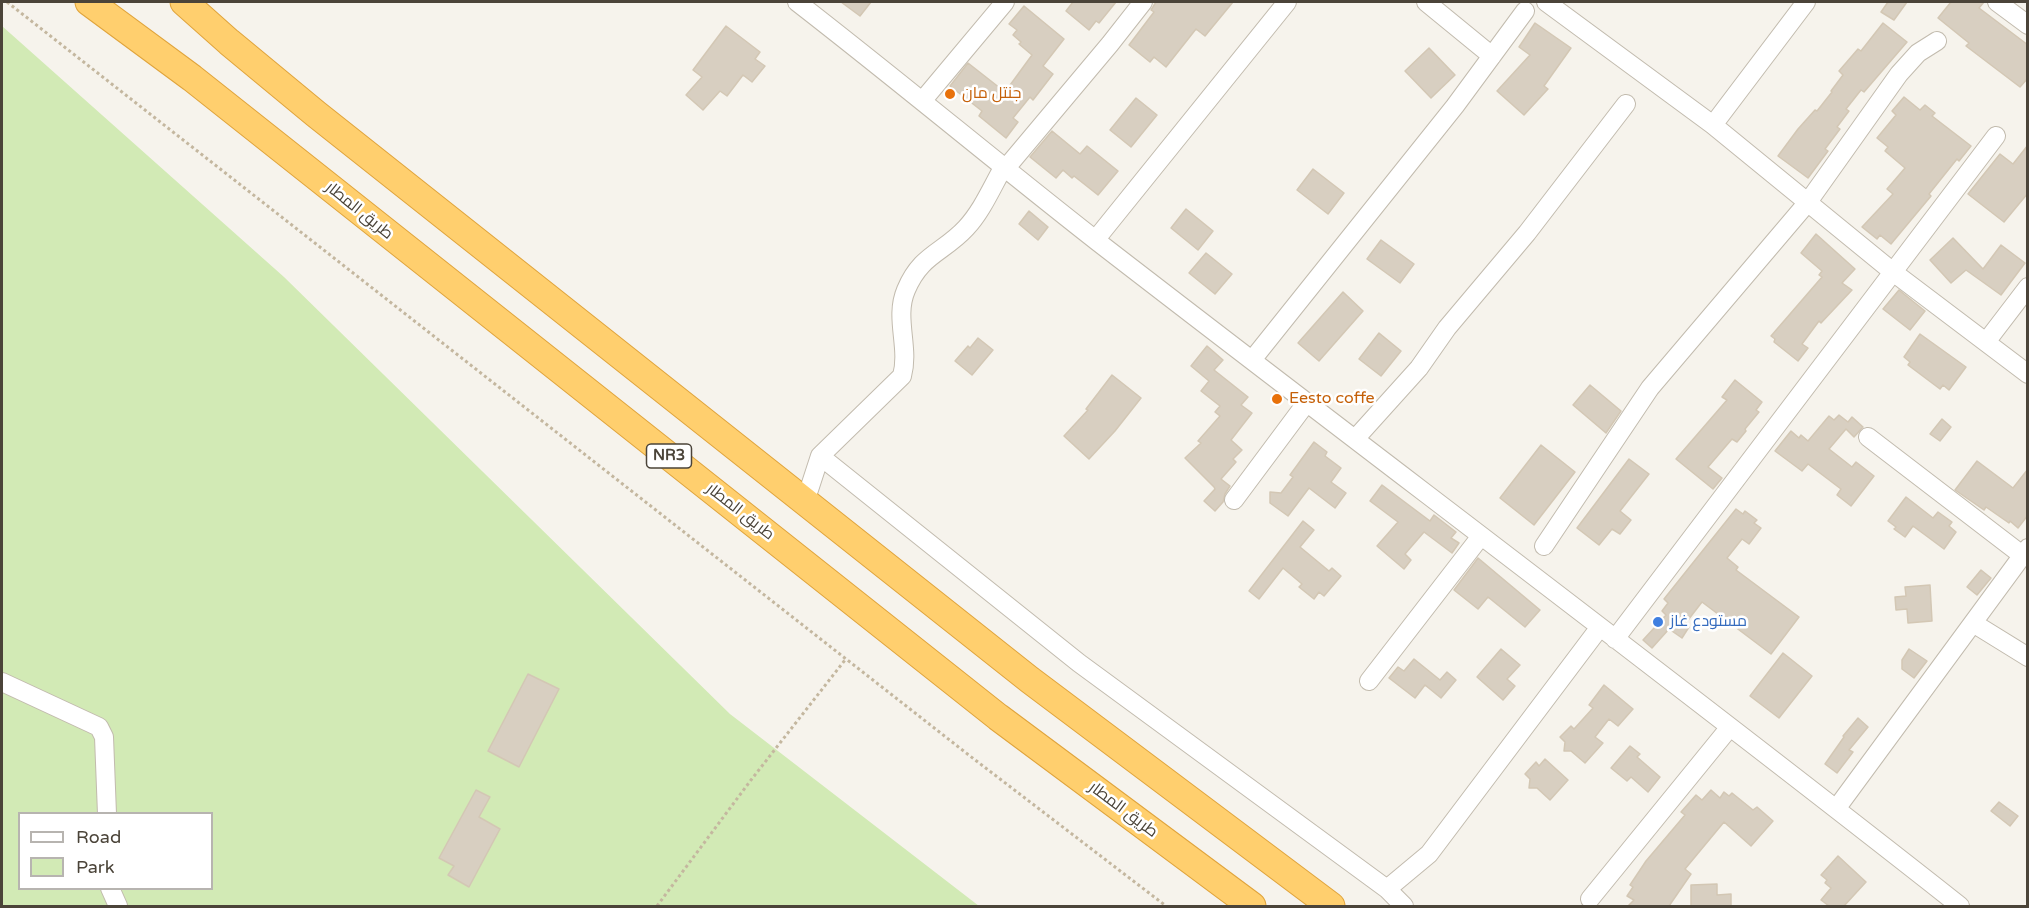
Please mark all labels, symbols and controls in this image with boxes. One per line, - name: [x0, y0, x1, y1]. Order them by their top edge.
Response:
- place label: جنتل مان: [962, 84, 1021, 104]
- marker: جنتل مان: [943, 87, 957, 101]
- street label: طريق المطار: [321, 178, 397, 244]
- place label: Eesto coffe: [1289, 389, 1375, 409]
- marker: Eesto coffe: [1270, 392, 1284, 406]
- road number: NR3: [646, 444, 692, 468]
- street label: طريق المطار: [702, 479, 778, 545]
- place label: مستودع غاز: [1670, 612, 1747, 632]
- marker: مستودع غاز: [1651, 615, 1665, 629]
- street label: طريق المطار: [1085, 778, 1161, 842]
- legend: [18, 812, 213, 890]
- text: Road: [76, 826, 121, 848]
- text: Park: [76, 856, 114, 878]

